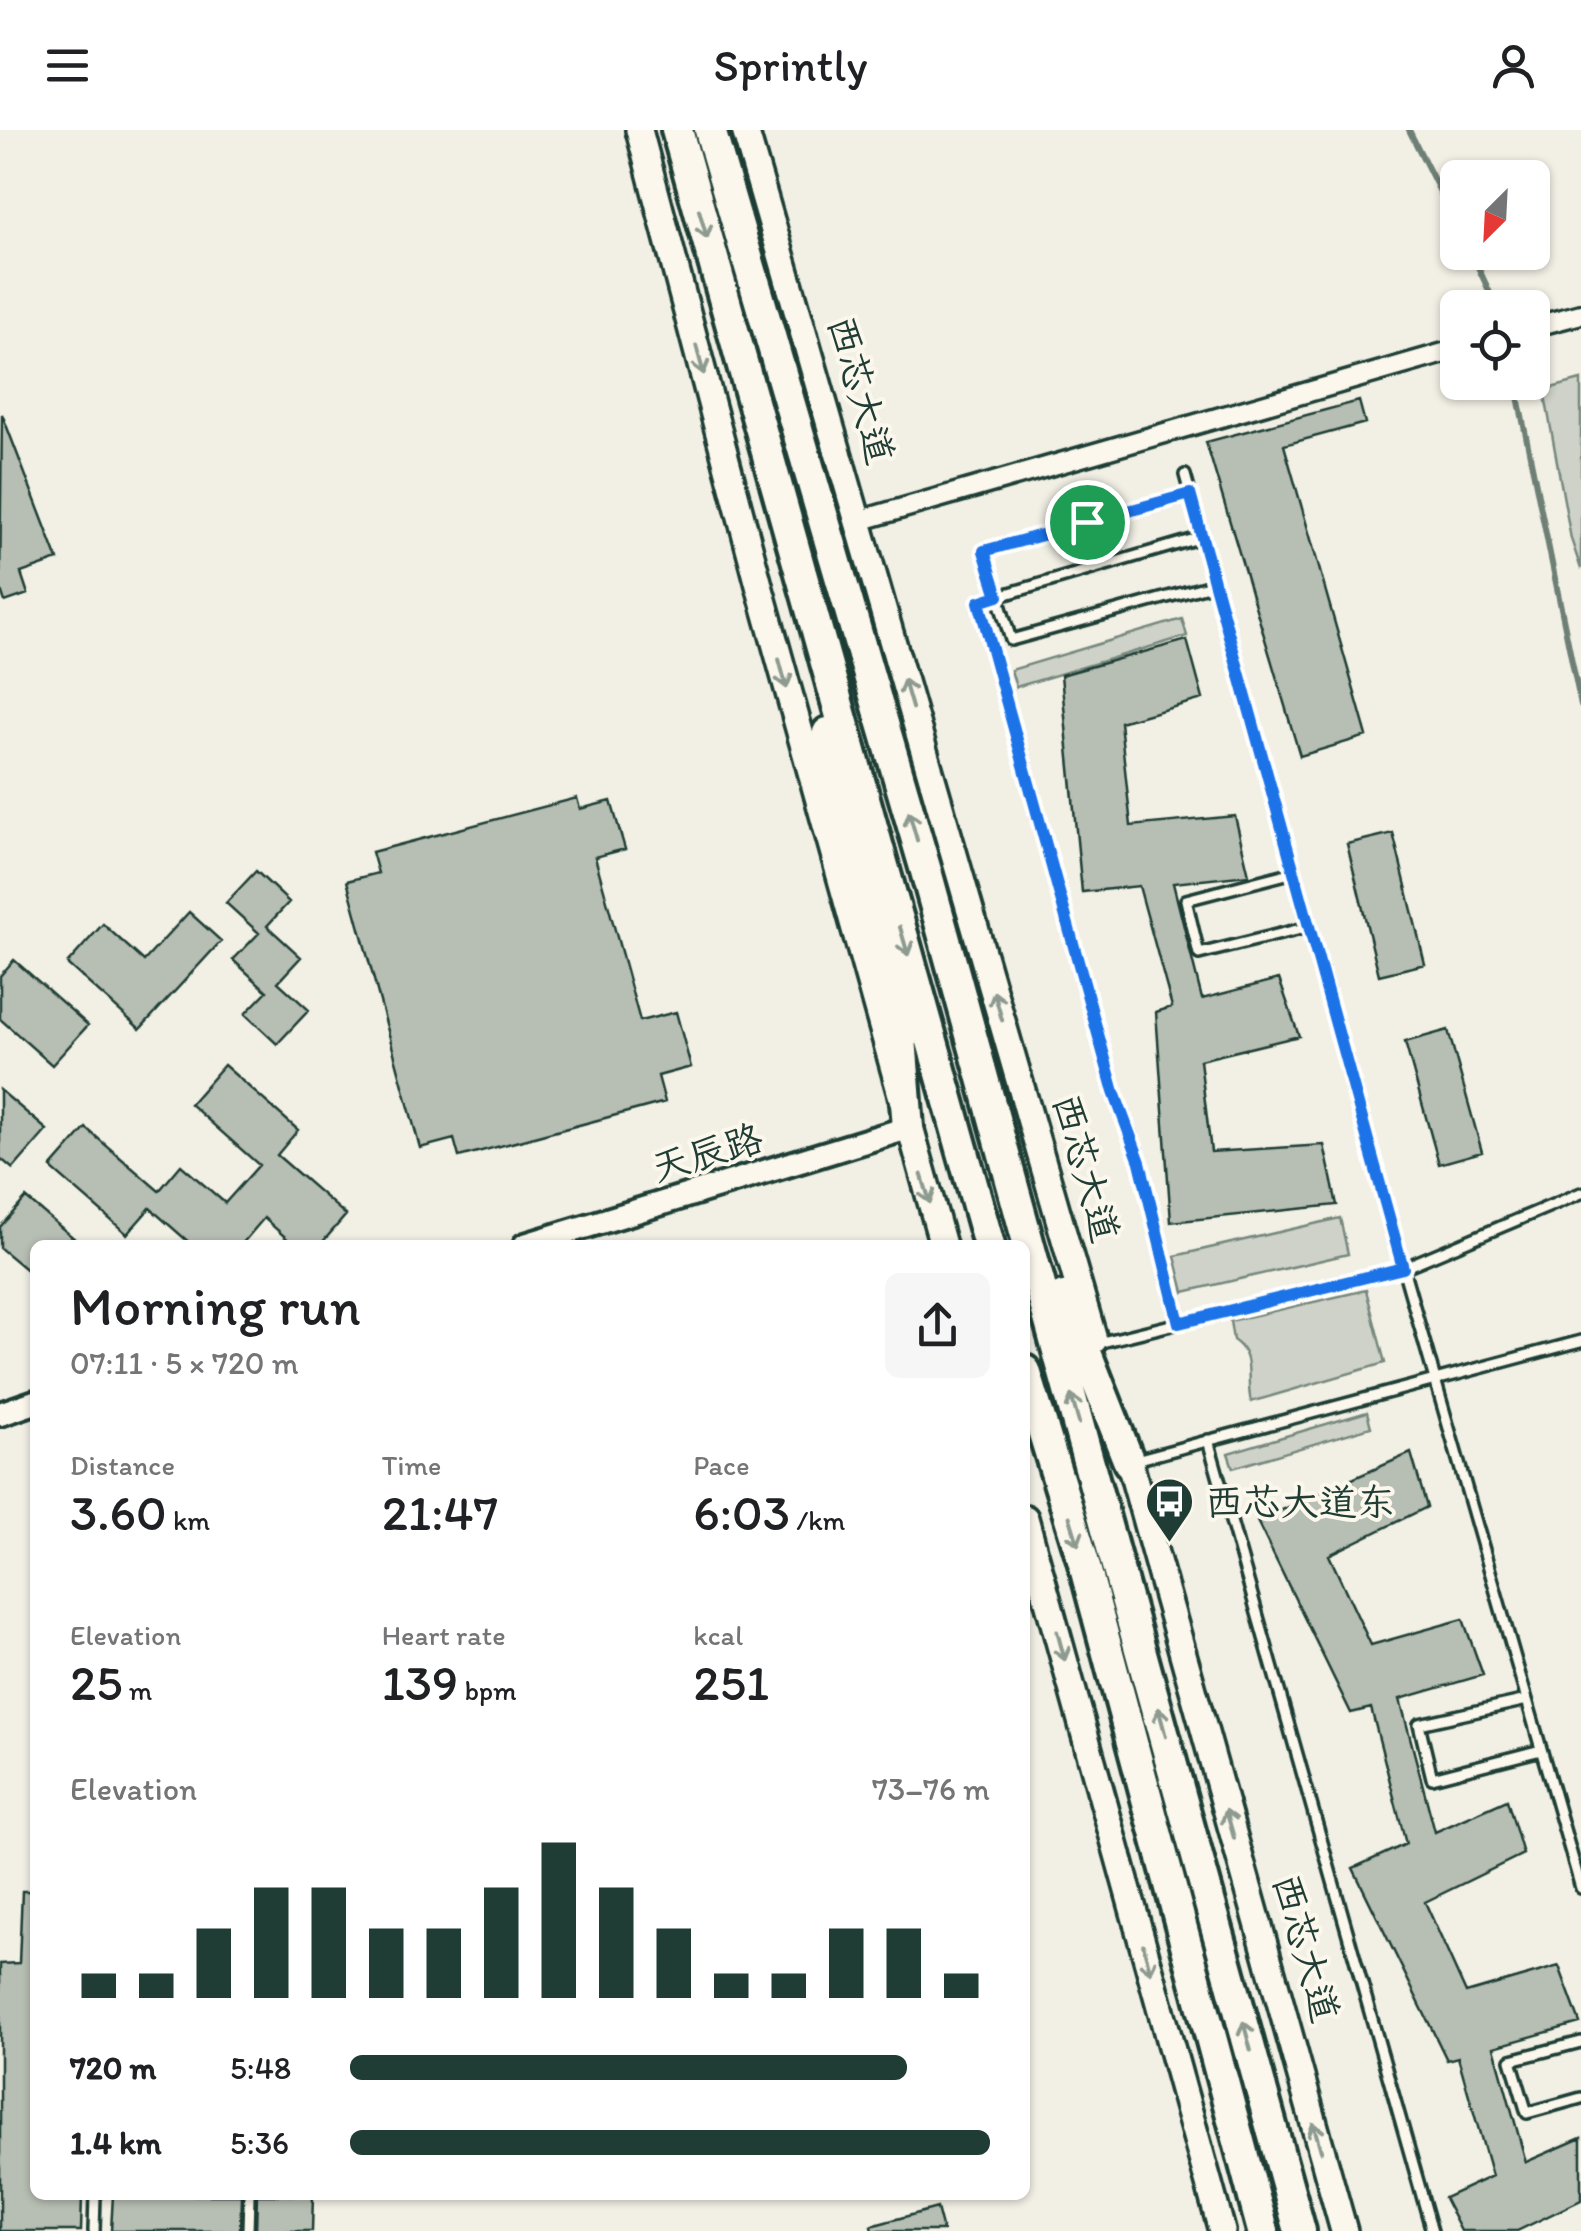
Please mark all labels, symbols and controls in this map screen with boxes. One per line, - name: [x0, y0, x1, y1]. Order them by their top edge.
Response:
- icon: menu: [40, 38, 95, 93]
- text: Sprintly: [713, 38, 868, 92]
- icon: person: [1486, 38, 1541, 93]
- north arrow: [1440, 160, 1550, 270]
- map controls: [1440, 160, 1550, 400]
- one-way arrow: [695, 208, 714, 239]
- button: locate: [1440, 290, 1550, 400]
- street label: 西芯大道: [818, 311, 904, 469]
- one-way arrow: [691, 344, 710, 375]
- pin: [1045, 480, 1130, 565]
- icon: arrive: [1060, 495, 1115, 550]
- one-way arrow: [775, 658, 794, 689]
- one-way arrow: [897, 679, 916, 710]
- one-way arrow: [903, 811, 921, 842]
- one-way arrow: [896, 925, 914, 956]
- one-way arrow: [988, 991, 1006, 1023]
- street label: 西芯大道: [1043, 1089, 1129, 1247]
- street label: 天辰路: [646, 1114, 768, 1192]
- one-way arrow: [919, 1173, 937, 1204]
- text: Morning run: [70, 1273, 361, 1339]
- button: share: [885, 1273, 990, 1378]
- text: 07:11 · 5 × 720 m: [70, 1344, 299, 1382]
- one-way arrow: [1065, 1394, 1084, 1425]
- text: Distance: [70, 1448, 175, 1482]
- text: Time: [382, 1448, 441, 1482]
- text: Pace: [693, 1448, 749, 1482]
- bus stop icon: 西芯大道东: [1144, 1476, 1196, 1544]
- place label: 西芯大道东: [1205, 1479, 1395, 1525]
- text: 3.60: [70, 1482, 167, 1543]
- text: 21:47: [382, 1482, 498, 1543]
- text: 6:03: [693, 1482, 790, 1543]
- text: km: [167, 1503, 210, 1537]
- text: /km: [790, 1503, 845, 1537]
- one-way arrow: [1066, 1515, 1084, 1547]
- text: Elevation: [70, 1618, 181, 1652]
- text: Heart rate: [382, 1618, 506, 1652]
- text: kcal: [693, 1618, 743, 1652]
- one-way arrow: [1052, 1629, 1071, 1661]
- text: 25: [70, 1652, 123, 1713]
- text: 139: [382, 1652, 458, 1713]
- text: 251: [693, 1652, 769, 1713]
- text: m: [123, 1673, 152, 1707]
- text: bpm: [458, 1673, 517, 1707]
- one-way arrow: [1151, 1707, 1170, 1738]
- text: Elevation: [70, 1770, 197, 1808]
- text: 73–76 m: [872, 1770, 990, 1808]
- one-way arrow: [1220, 1809, 1238, 1840]
- street label: 西芯大道: [1263, 1869, 1349, 2027]
- one-way arrow: [1139, 1943, 1157, 1974]
- one-way arrow: [1237, 2021, 1255, 2052]
- text: 720 m: [70, 2049, 157, 2087]
- text: 5:48: [230, 2049, 291, 2087]
- one-way arrow: [1307, 2122, 1326, 2153]
- text: 1.4 km: [70, 2124, 161, 2162]
- text: 5:36: [230, 2124, 289, 2162]

